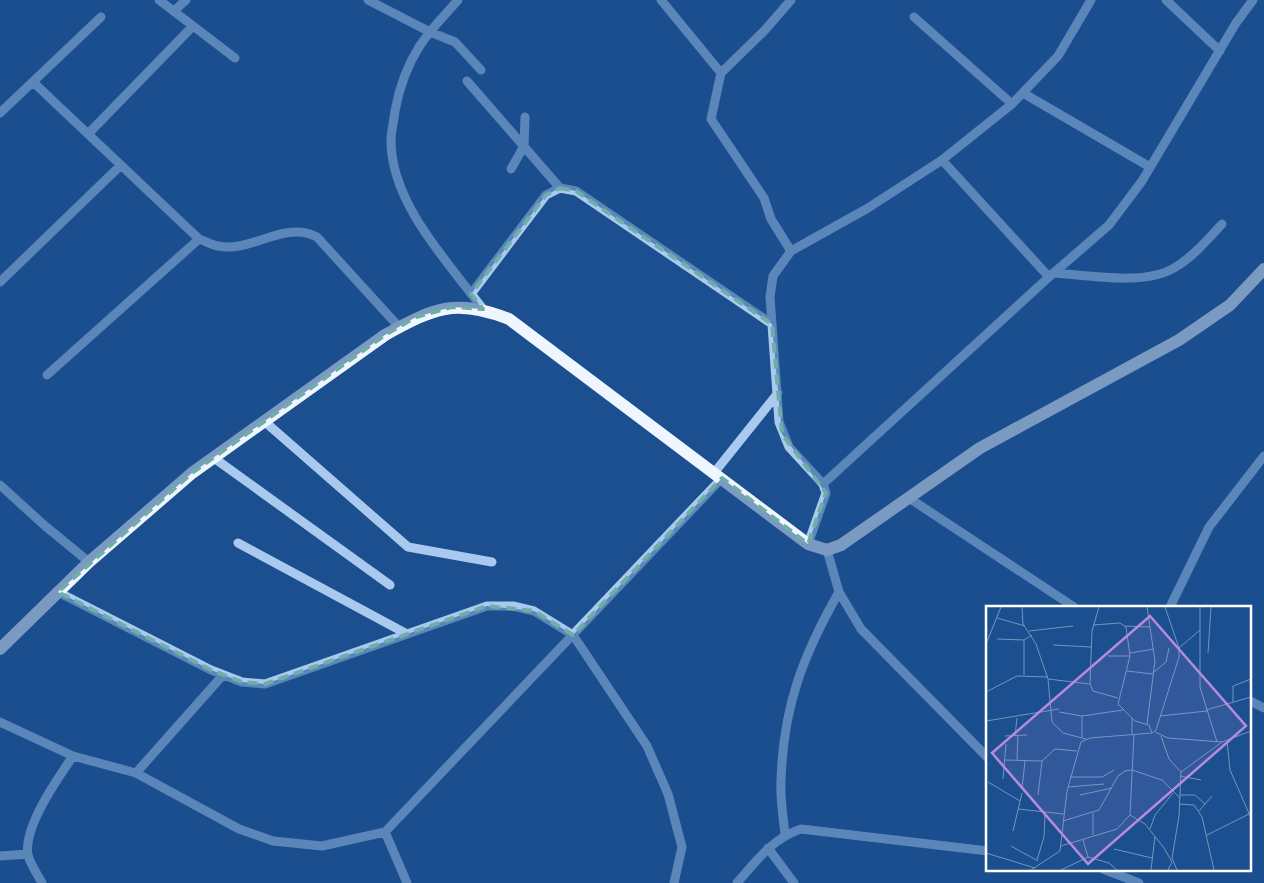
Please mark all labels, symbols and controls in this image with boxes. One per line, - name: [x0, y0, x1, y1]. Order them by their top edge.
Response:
- inset map: [986, 606, 1252, 870]

